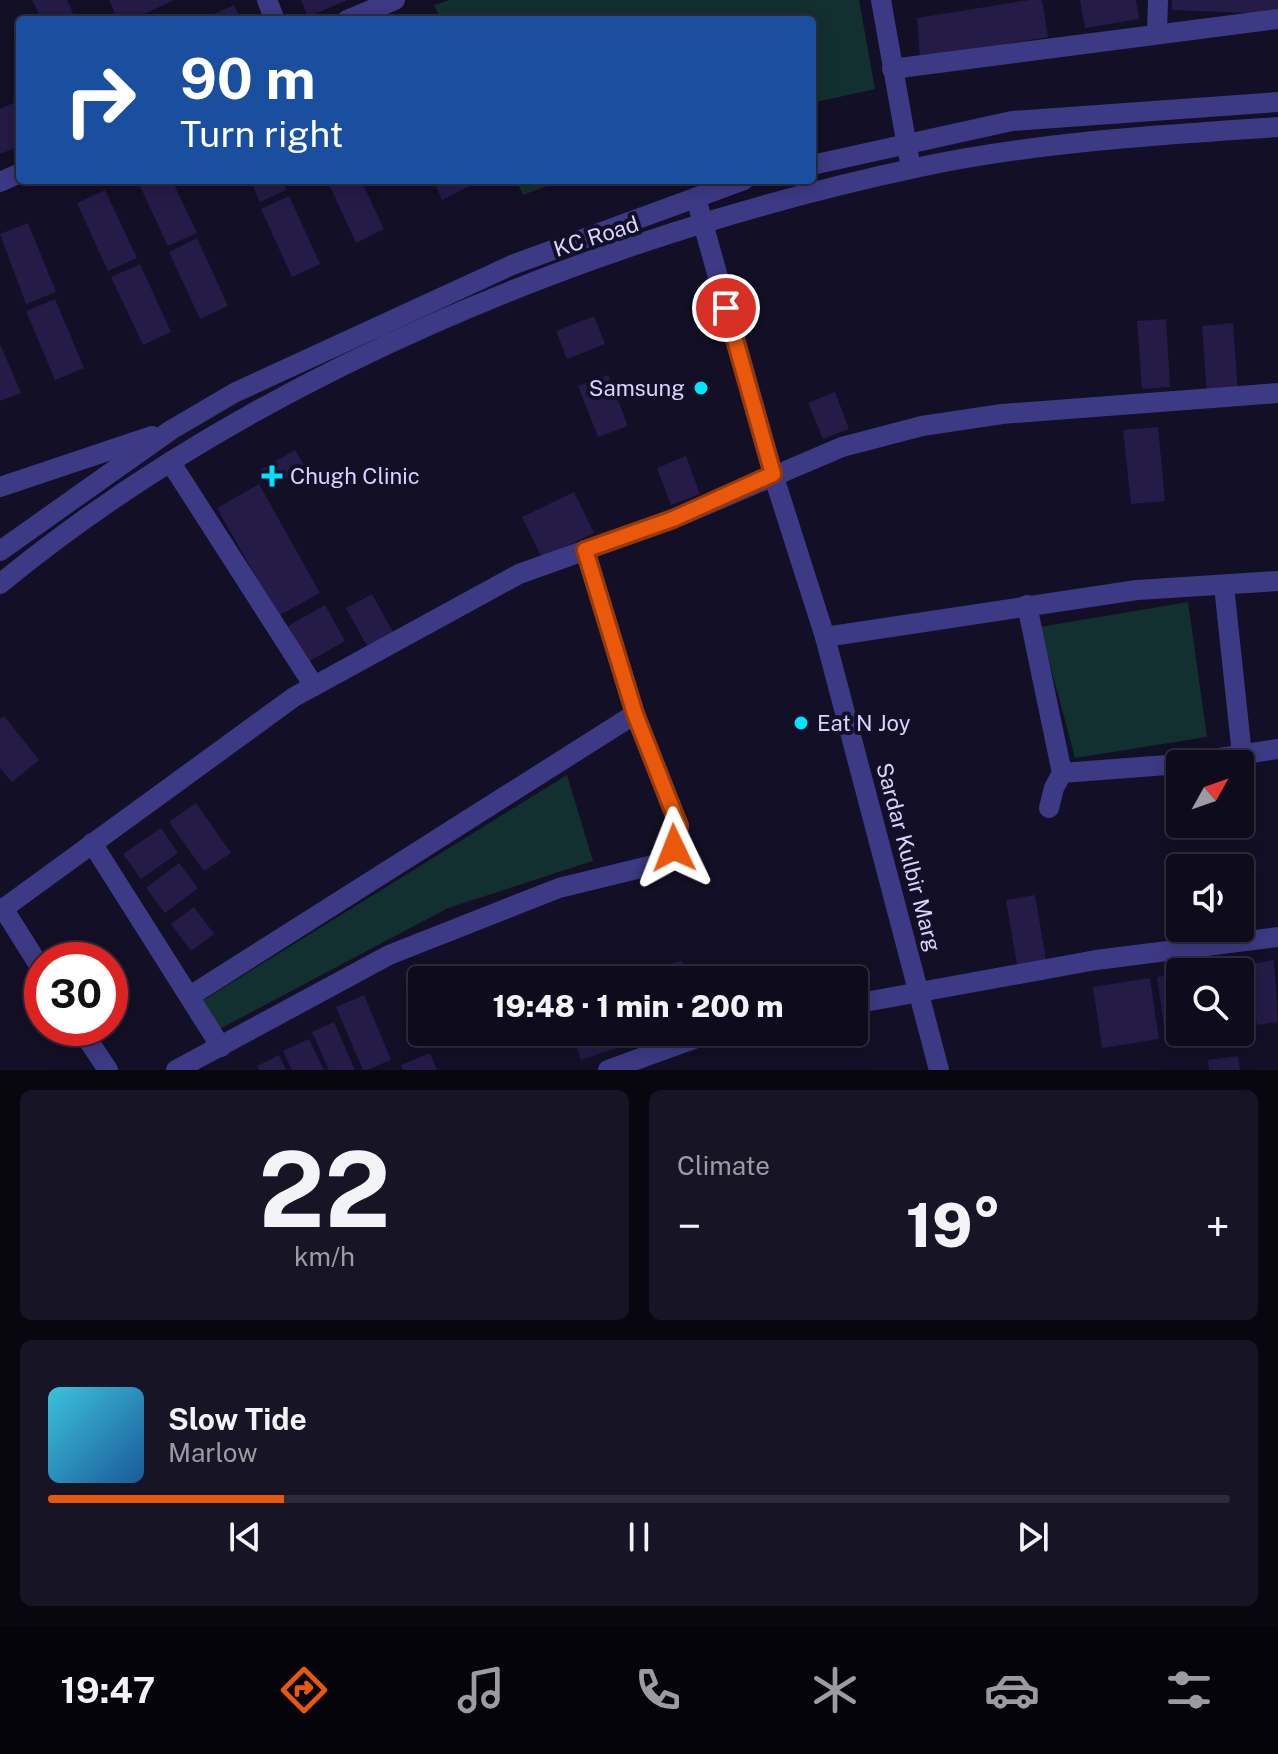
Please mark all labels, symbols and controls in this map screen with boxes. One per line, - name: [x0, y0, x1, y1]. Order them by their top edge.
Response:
- text: 90 m: [180, 46, 316, 112]
- icon: right: [48, 48, 152, 152]
- text: Turn right: [180, 113, 343, 155]
- street label: KC Road: [550, 210, 642, 262]
- pin: [692, 274, 760, 342]
- icon: arrive: [704, 286, 748, 330]
- place label: Samsung: [589, 375, 685, 401]
- marker: Samsung: [692, 379, 710, 397]
- place label: Chugh Clinic: [290, 463, 420, 489]
- marker: Chugh Clinic: [261, 465, 283, 487]
- place label: Eat N Joy: [817, 710, 911, 736]
- marker: Eat N Joy: [792, 714, 810, 732]
- north arrow: [1166, 750, 1254, 838]
- map controls: [1166, 750, 1254, 1046]
- street label: Sardar Kulbir Marg: [871, 760, 947, 954]
- position arrow: [632, 806, 716, 890]
- button: sound: [1166, 854, 1254, 942]
- speed limit sign: 30: [24, 942, 128, 1046]
- button: search: [1166, 958, 1254, 1046]
- text: 19:48 · 1 min · 200 m: [492, 988, 784, 1024]
- text: 22: [258, 1128, 391, 1250]
- text: Climate: [677, 1150, 770, 1181]
- text: 19°: [906, 1190, 1001, 1261]
- text: −: [677, 1200, 701, 1252]
- text: +: [1206, 1200, 1230, 1252]
- text: km/h: [294, 1241, 355, 1272]
- text: Slow Tide: [168, 1401, 307, 1437]
- text: Marlow: [168, 1437, 258, 1468]
- icon: previous: [223, 1515, 267, 1559]
- icon: pause: [617, 1515, 661, 1559]
- icon: next: [1011, 1515, 1055, 1559]
- icon: directions: [276, 1662, 332, 1718]
- icon: music: [453, 1662, 509, 1718]
- icon: phone: [630, 1662, 686, 1718]
- icon: climate: [807, 1662, 863, 1718]
- icon: car: [984, 1662, 1040, 1718]
- icon: filters: [1161, 1662, 1217, 1718]
- text: 19:47: [61, 1669, 155, 1711]

